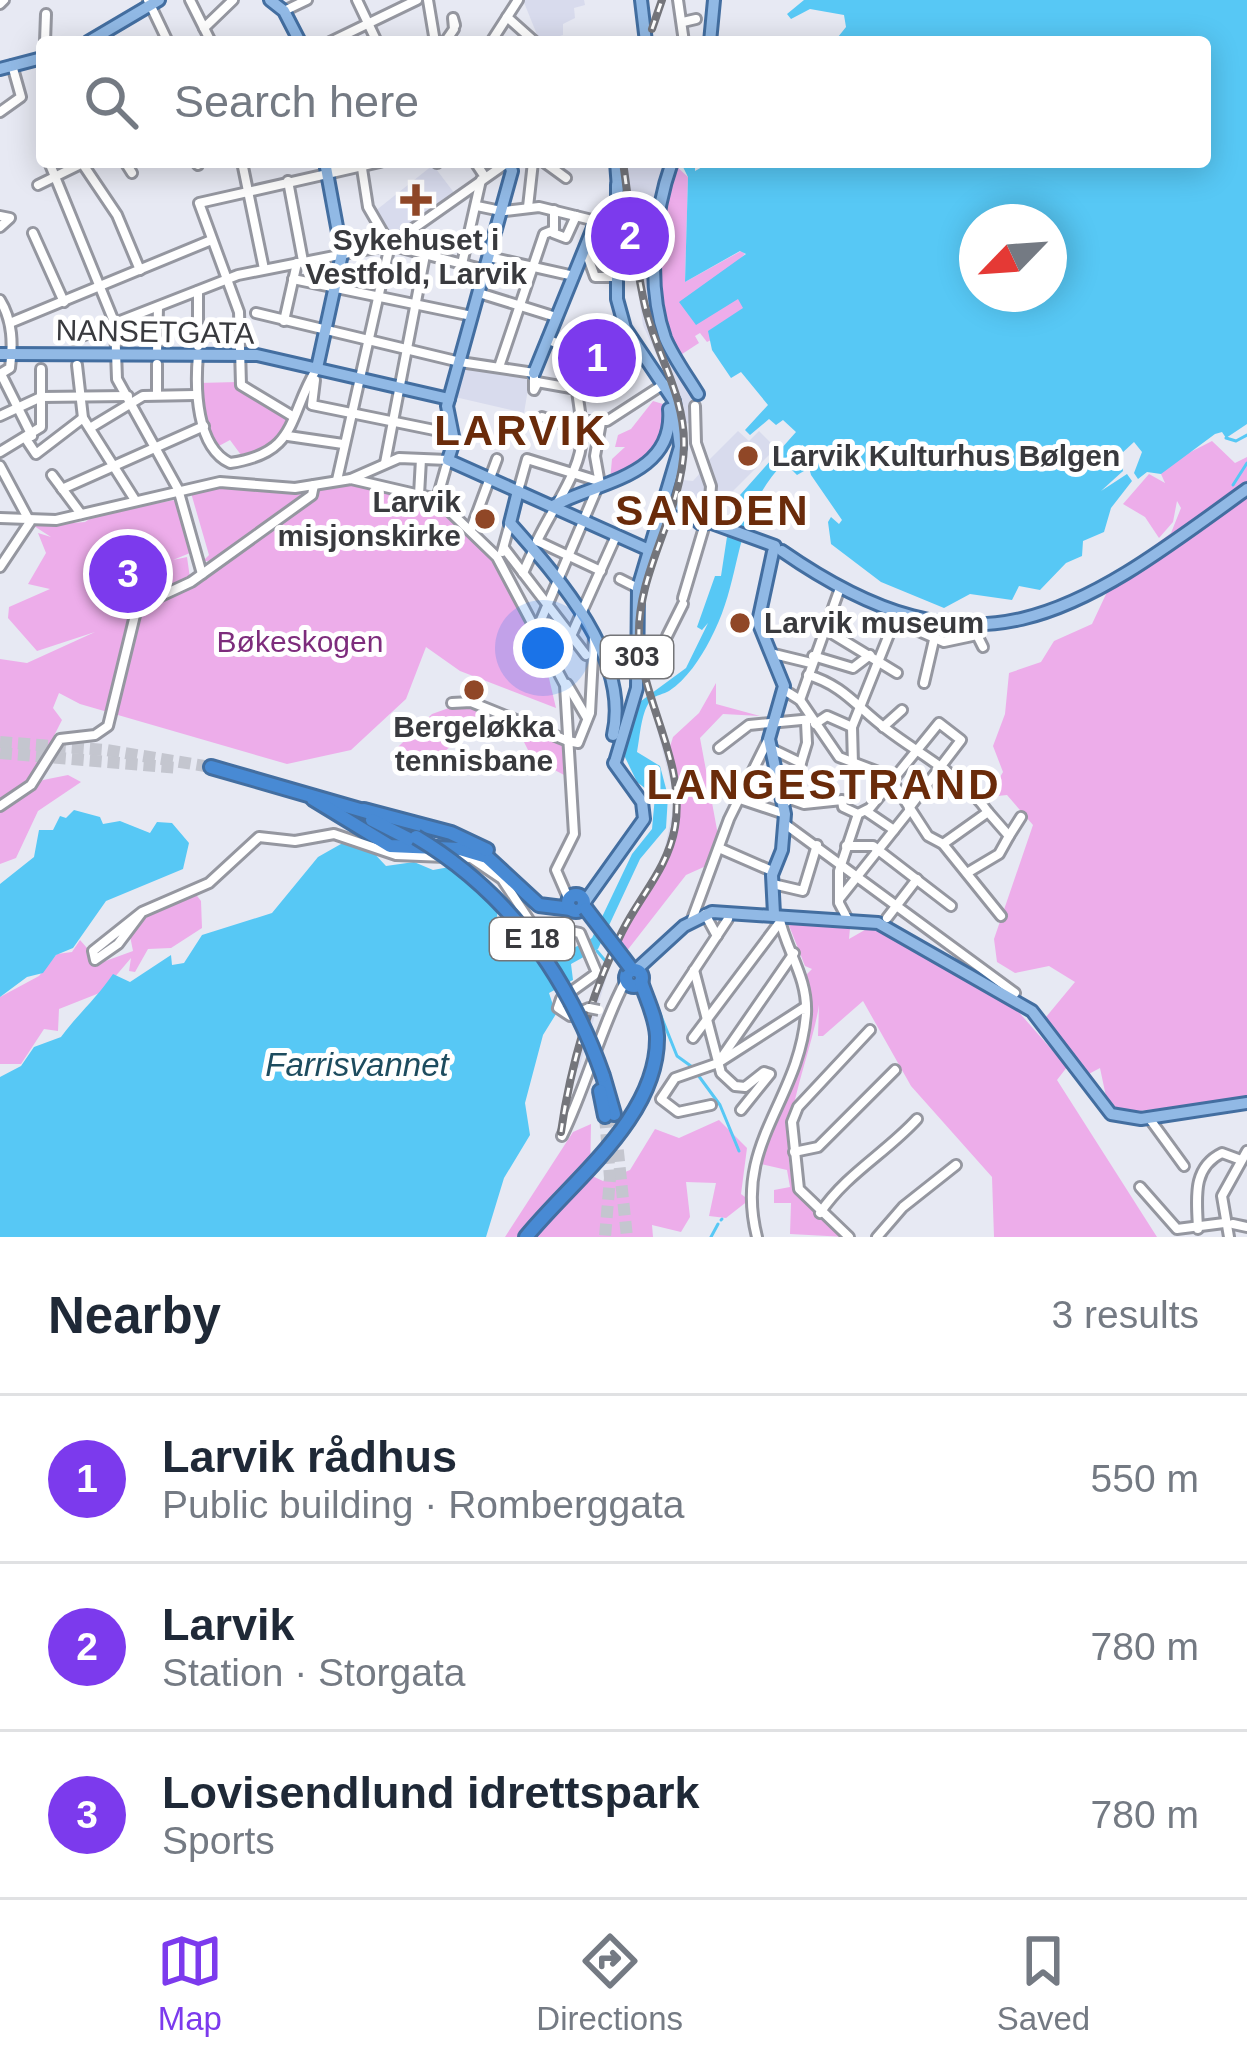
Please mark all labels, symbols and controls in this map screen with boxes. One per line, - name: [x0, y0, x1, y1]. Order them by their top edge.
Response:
- search box: [36, 36, 1211, 168]
- icon: search: [78, 69, 144, 135]
- text: Search here: [174, 76, 419, 127]
- marker: Sykehuset i Vestfold, Larvik: [400, 184, 432, 216]
- pin: 2: [591, 191, 669, 281]
- north arrow: [959, 204, 1067, 312]
- place label: Sykehuset i Vestfold, Larvik: [305, 223, 527, 290]
- street label: NANSETGATA: [55, 313, 255, 350]
- pin: 1: [558, 313, 636, 403]
- district label: LARVIK: [434, 407, 608, 454]
- place label: Larvik Kulturhus Bølgen: [772, 439, 1120, 472]
- marker: Larvik Kulturhus Bølgen: [735, 443, 761, 469]
- place label: Larvik misjonskirke: [278, 485, 461, 552]
- district label: SANDEN: [615, 487, 811, 534]
- marker: Larvik misjonskirke: [472, 506, 498, 532]
- pin: 3: [89, 529, 167, 619]
- place label: Larvik museum: [764, 606, 984, 639]
- marker: Larvik museum: [727, 610, 753, 636]
- your location: [513, 618, 573, 678]
- park label: Bøkeskogen: [217, 625, 383, 658]
- road number: 303: [601, 636, 673, 678]
- marker: Bergeløkka tennisbane: [461, 677, 487, 703]
- place label: Bergeløkka tennisbane: [393, 710, 555, 777]
- district label: LANGESTRAND: [647, 761, 1002, 808]
- road number: E 18: [490, 918, 574, 960]
- water label: Farrisvannet: [265, 1046, 451, 1083]
- text: Nearby: [48, 1287, 221, 1344]
- text: 3 results: [1052, 1293, 1199, 1336]
- text: Larvik rådhus: [162, 1431, 457, 1482]
- text: 1: [76, 1457, 98, 1500]
- text: 550 m: [1091, 1457, 1199, 1500]
- text: Public building · Romberggata: [162, 1483, 684, 1526]
- text: Larvik: [162, 1599, 295, 1650]
- text: 2: [76, 1625, 98, 1668]
- text: 780 m: [1091, 1625, 1199, 1668]
- text: Station · Storgata: [162, 1651, 466, 1694]
- text: Lovisendlund idrettspark: [162, 1767, 700, 1818]
- text: 3: [76, 1793, 98, 1836]
- text: 780 m: [1091, 1793, 1199, 1836]
- text: Sports: [162, 1819, 275, 1862]
- tab: Map: [157, 1928, 223, 2038]
- tab: Directions: [536, 1928, 683, 2038]
- tab: Saved: [997, 1928, 1090, 2038]

